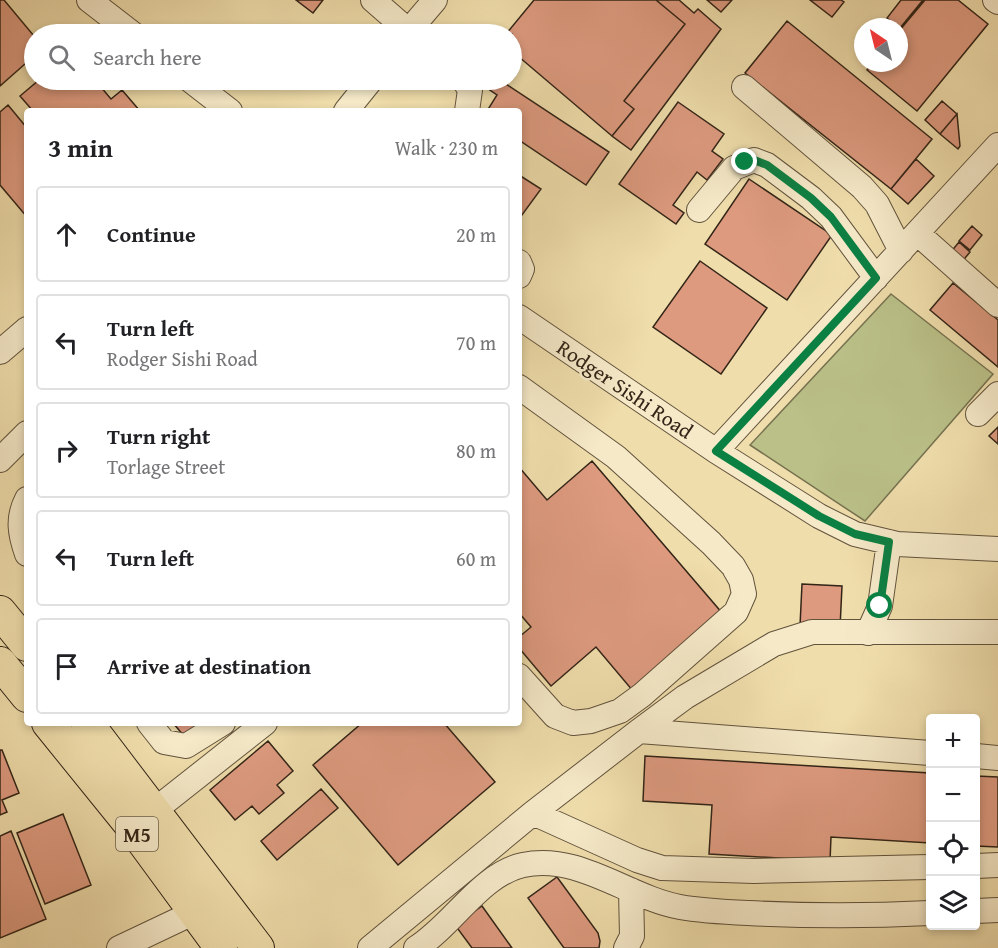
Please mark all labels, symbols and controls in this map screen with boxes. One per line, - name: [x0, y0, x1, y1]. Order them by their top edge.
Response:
- north arrow: [854, 18, 908, 72]
- search box: [24, 24, 522, 90]
- icon: search: [45, 41, 78, 74]
- text: Search here: [93, 41, 202, 73]
- text: 3 min: [48, 128, 113, 167]
- text: Walk · 230 m: [395, 133, 498, 162]
- route end: [731, 148, 757, 174]
- icon: ahead: [50, 218, 83, 251]
- text: Continue: [107, 218, 196, 250]
- text: 20 m: [456, 220, 496, 249]
- text: Turn left: [107, 312, 194, 344]
- icon: left: [50, 326, 83, 359]
- text: 70 m: [456, 328, 496, 357]
- street label: Rodger Sishi Road: [551, 332, 700, 447]
- text: Rodger Sishi Road: [107, 344, 258, 373]
- text: Turn right: [107, 420, 210, 452]
- icon: right: [50, 434, 83, 467]
- text: 80 m: [456, 436, 496, 465]
- text: Torlage Street: [107, 452, 225, 481]
- icon: left: [50, 542, 83, 575]
- text: Turn left: [107, 542, 194, 574]
- text: 60 m: [456, 544, 496, 573]
- route start: [866, 592, 892, 618]
- icon: arrive: [50, 650, 83, 683]
- text: Arrive at destination: [107, 650, 311, 682]
- map controls: [926, 714, 980, 930]
- button: +: [926, 714, 980, 768]
- button: −: [926, 768, 980, 822]
- road number: M5: [116, 817, 158, 851]
- button: locate: [926, 822, 980, 876]
- button: layers: [926, 876, 980, 930]

